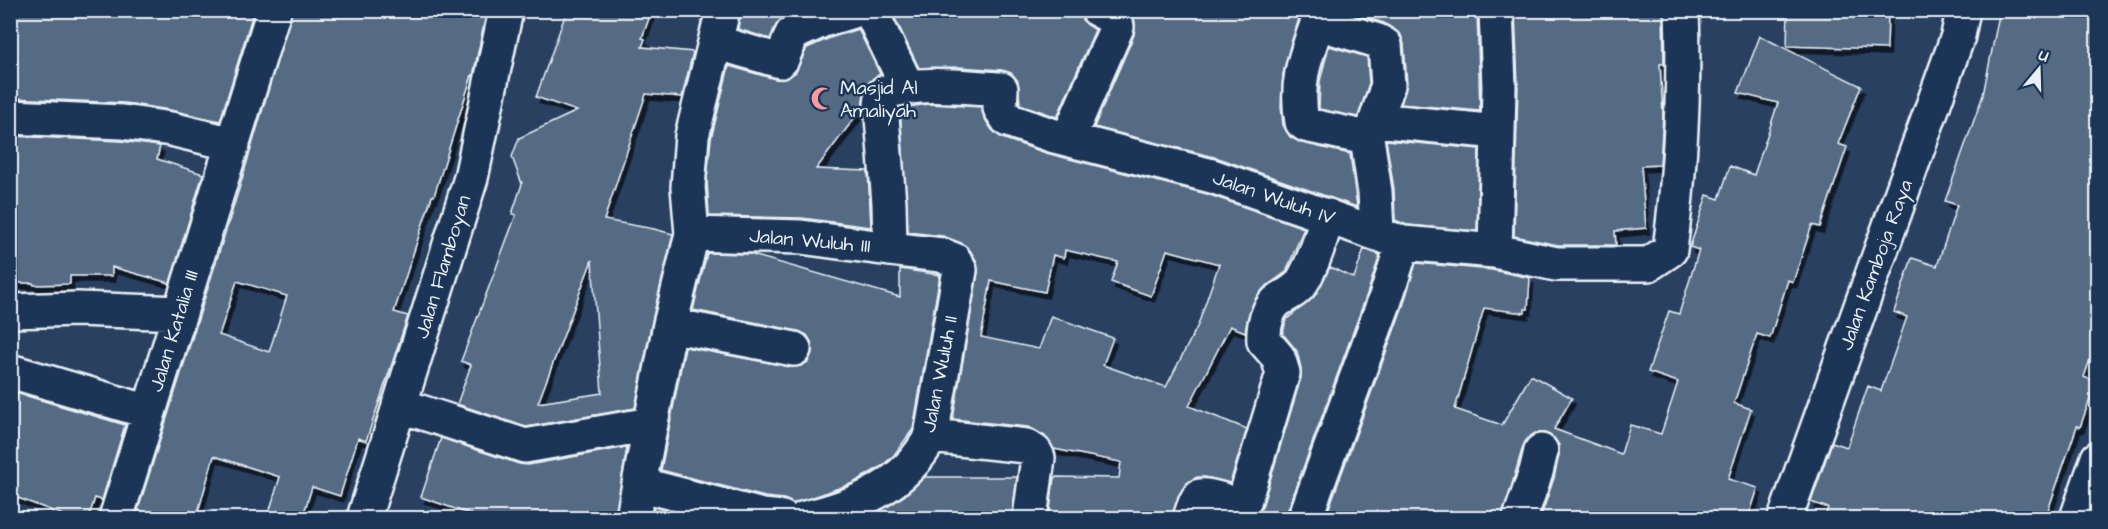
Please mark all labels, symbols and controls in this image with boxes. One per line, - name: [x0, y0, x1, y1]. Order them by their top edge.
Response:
- north arrow: [2009, 39, 2069, 99]
- text: U: [2036, 44, 2051, 68]
- place label: Masjid Al Amaliyah: [840, 74, 918, 126]
- mosque icon: Masjid Al Amaliyah: [809, 86, 835, 112]
- street label: Jalan Wuluh IV: [1209, 164, 1339, 232]
- street label: Jalan Kamboja Raya: [1832, 176, 1921, 355]
- street label: Jalan Flamboyan: [408, 192, 479, 342]
- street label: Jalan Wuluh III: [748, 222, 872, 260]
- street label: Jalan Katalia III: [142, 267, 206, 395]
- street label: Jalan Wuluh II: [915, 313, 965, 435]

